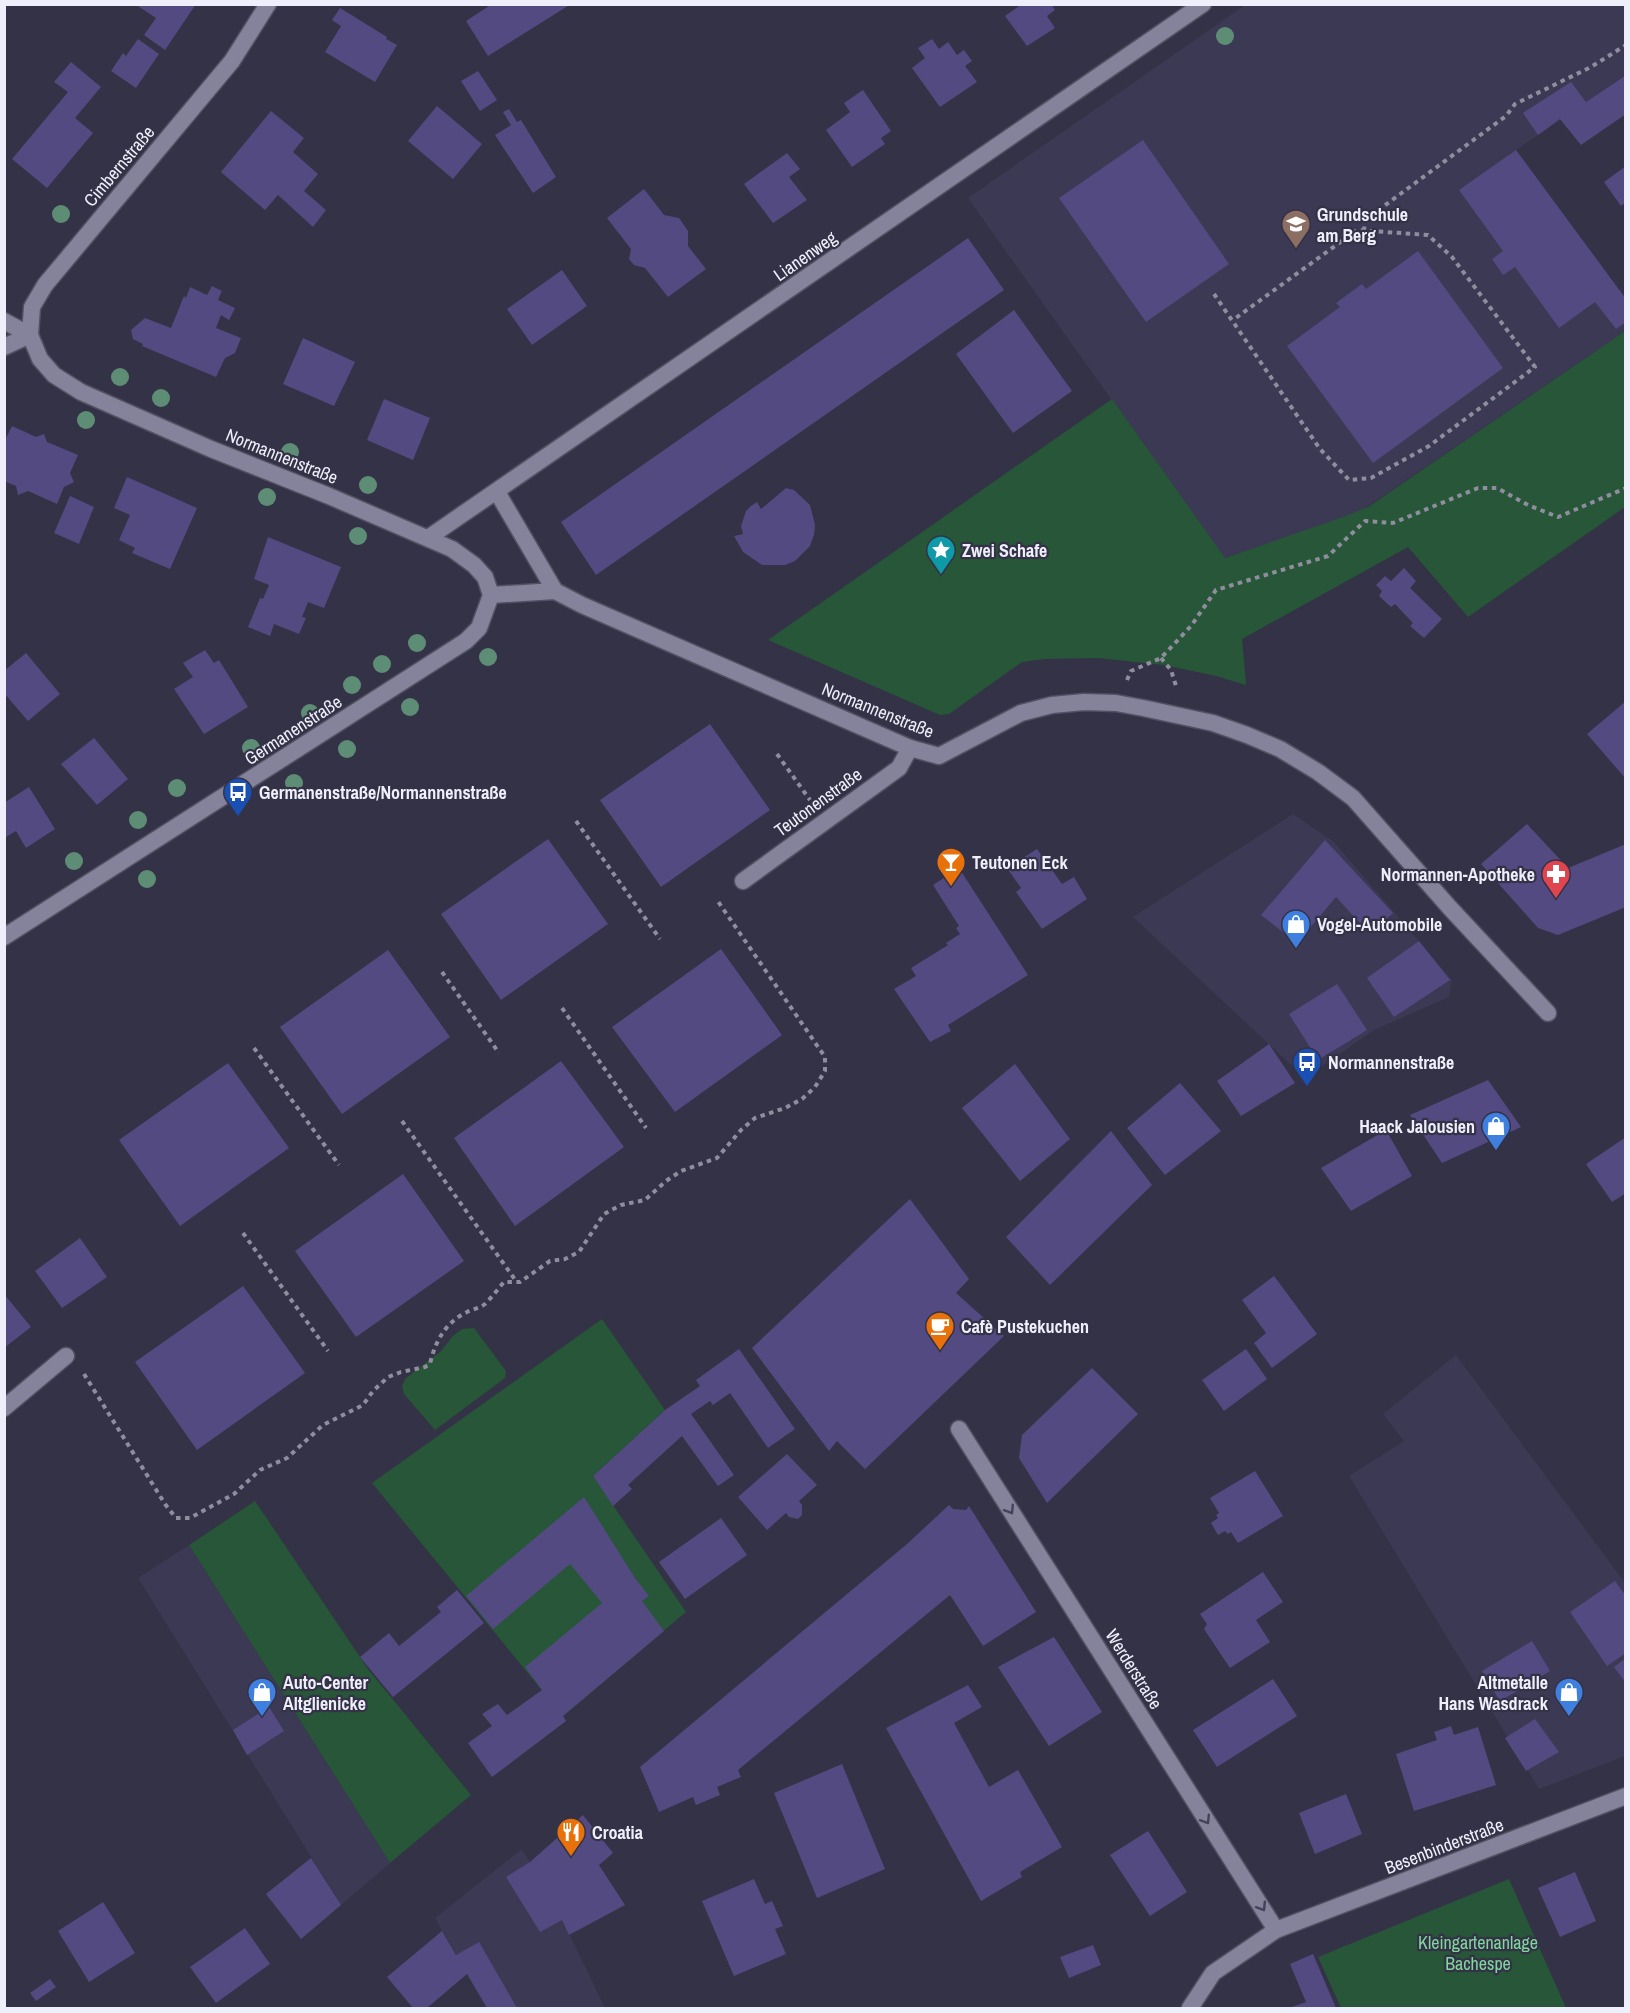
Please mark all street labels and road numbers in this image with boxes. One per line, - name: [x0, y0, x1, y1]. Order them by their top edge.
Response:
- street label: Cimbernstraße: [78, 120, 160, 212]
- street label: Lianenweg: [768, 225, 842, 287]
- street label: Normannenstraße: [222, 422, 342, 490]
- street label: Normannenstraße: [818, 676, 938, 744]
- street label: Germanenstraße: [239, 689, 347, 771]
- street label: Teutonenstraße: [769, 762, 867, 842]
- street label: Werderstraße: [1100, 1624, 1168, 1714]
- street label: Besenbinderstraße: [1381, 1812, 1507, 1880]

